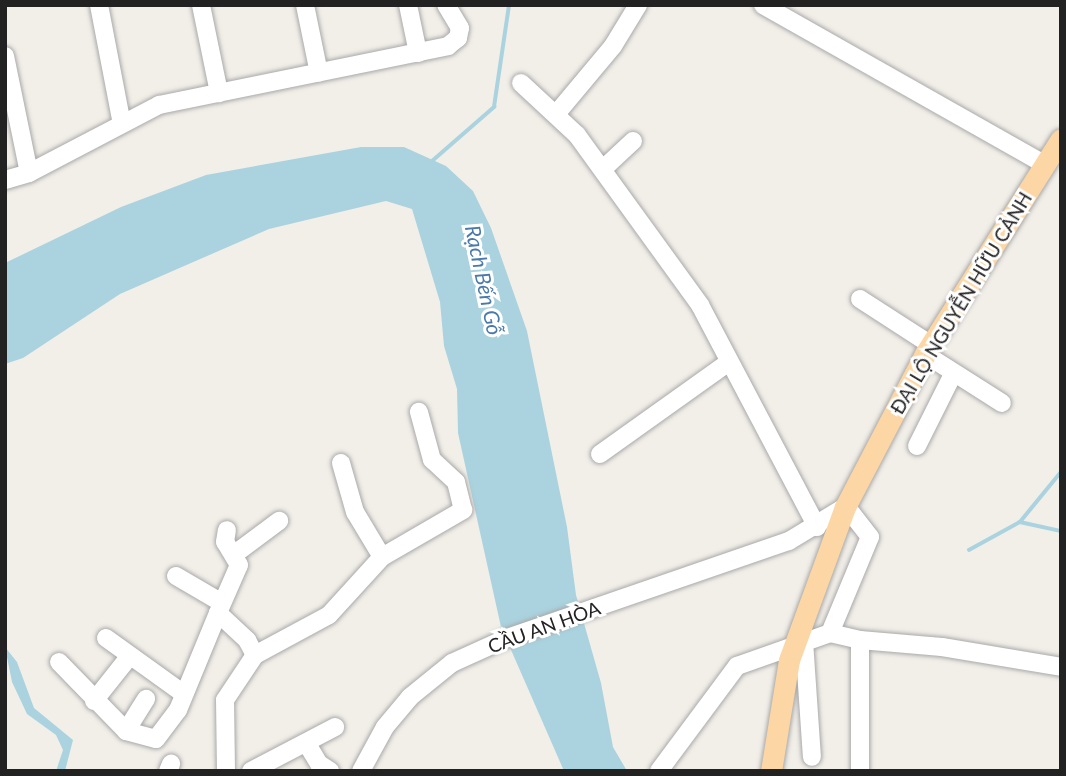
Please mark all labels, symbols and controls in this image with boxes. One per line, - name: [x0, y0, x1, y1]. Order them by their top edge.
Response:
- street label: ĐẠI LỘ NGUYỄN HỮU CẢNH: [886, 188, 1036, 418]
- water label: Rạch Bến Gỗ: [460, 223, 508, 337]
- street label: CẦU AN HÒA: [484, 596, 604, 658]

